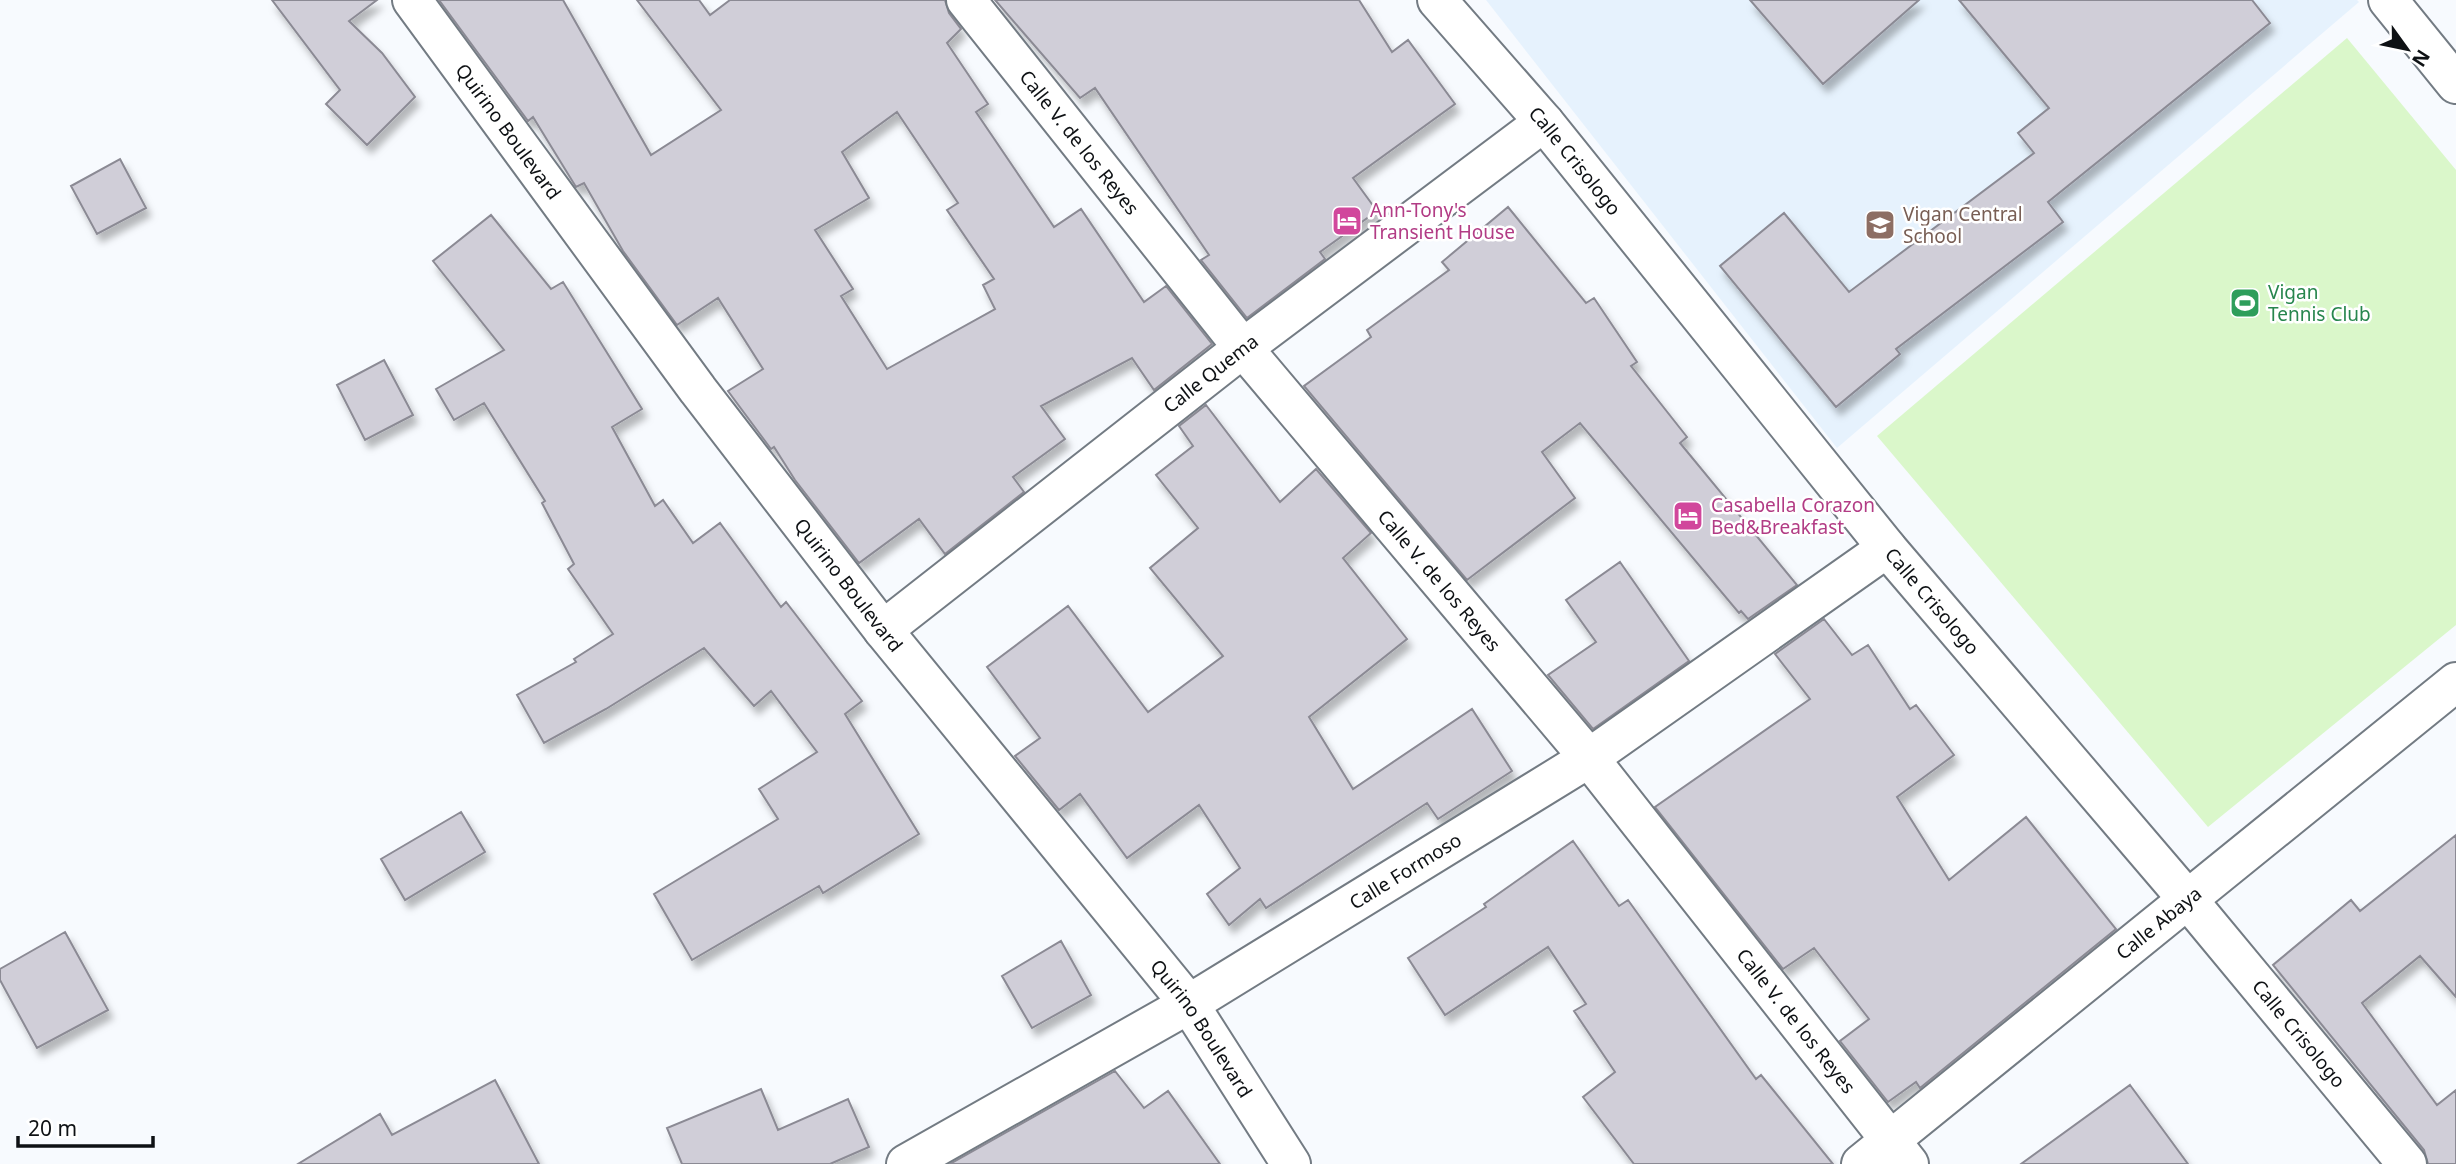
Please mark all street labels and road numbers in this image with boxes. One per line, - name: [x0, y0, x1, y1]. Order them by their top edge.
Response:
- street label: Quirino Boulevard: [450, 58, 567, 205]
- street label: Calle V. de los Reyes: [1014, 65, 1145, 220]
- street label: Calle Crisologo: [1523, 101, 1627, 221]
- street label: Calle Quema: [1158, 328, 1263, 419]
- street label: Calle V. de los Reyes: [1372, 504, 1507, 657]
- street label: Quirino Boulevard: [788, 513, 909, 657]
- street label: Calle Crisologo: [1879, 542, 1986, 660]
- street label: Calle Formoso: [1344, 827, 1466, 915]
- street label: Calle Abaya: [2110, 880, 2207, 965]
- street label: Calle V. de los Reyes: [1731, 943, 1862, 1099]
- street label: Quirino Boulevard: [1145, 954, 1258, 1102]
- street label: Calle Crisologo: [2246, 974, 2351, 1093]

